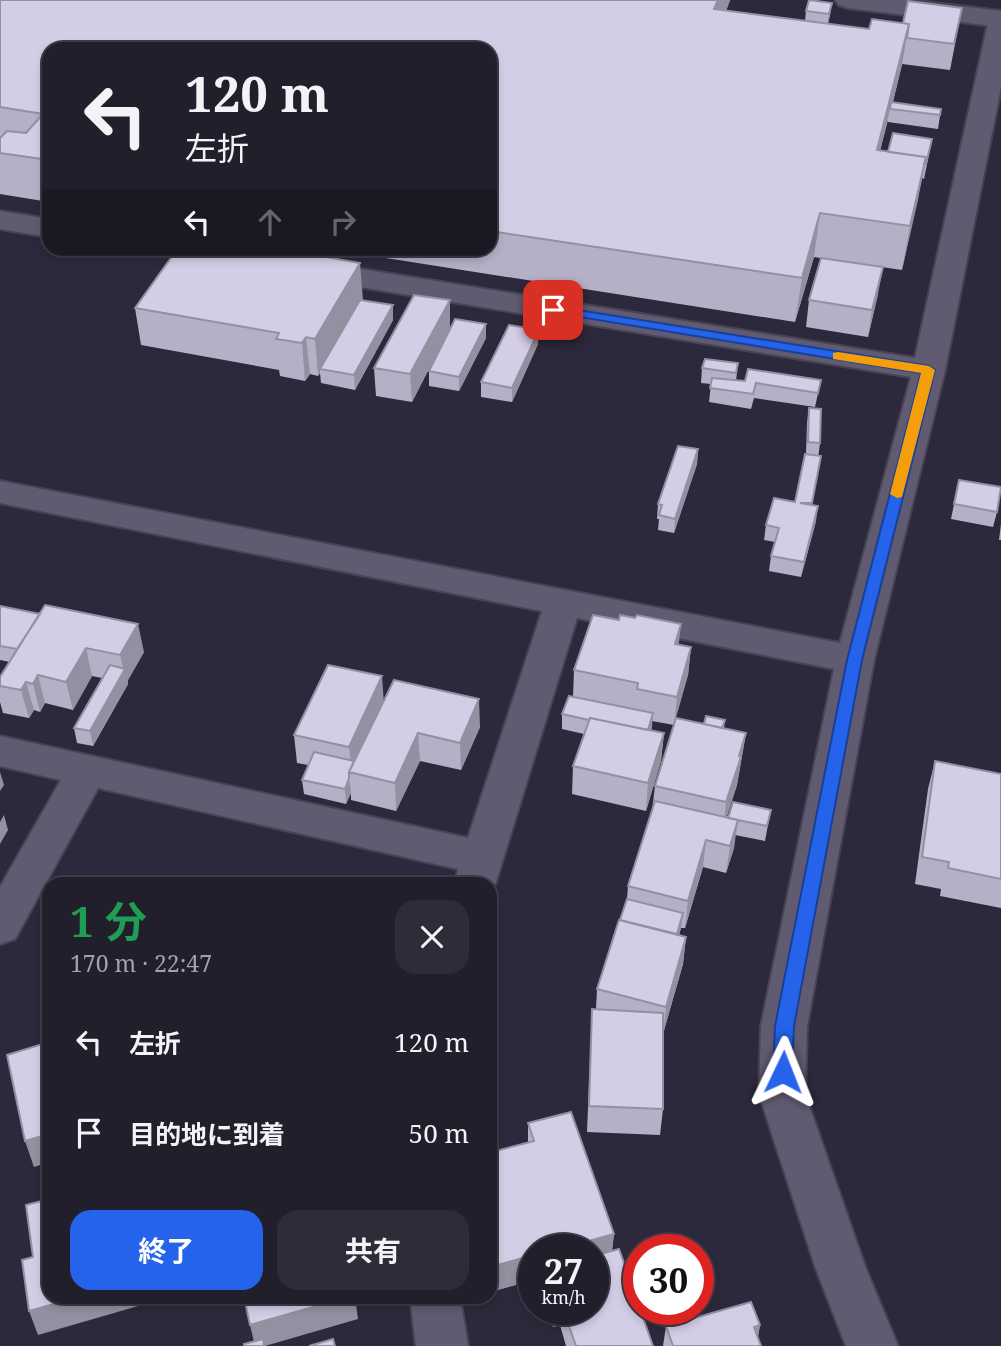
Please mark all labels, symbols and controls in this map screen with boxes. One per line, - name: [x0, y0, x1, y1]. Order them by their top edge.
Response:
- text: 120 m: [185, 60, 329, 126]
- icon: left: [70, 70, 161, 161]
- text: 左折: [185, 126, 249, 169]
- icon: left: [178, 203, 216, 241]
- icon: ahead: [251, 203, 289, 241]
- icon: right: [324, 203, 362, 241]
- pin: [523, 280, 583, 340]
- icon: arrive: [534, 291, 572, 329]
- text: 1 分: [70, 892, 147, 949]
- button: close: [395, 900, 469, 974]
- text: 170 m · 22:47: [70, 947, 212, 979]
- icon: left: [70, 1023, 108, 1061]
- text: 120 m: [394, 1024, 469, 1060]
- text: 左折: [129, 1025, 181, 1061]
- position arrow: [746, 1035, 820, 1109]
- icon: arrive: [70, 1114, 108, 1152]
- text: 50 m: [409, 1115, 469, 1151]
- text: 目的地に到着: [129, 1116, 285, 1152]
- button: 終了: [70, 1210, 263, 1290]
- button: 共有: [277, 1210, 469, 1290]
- speed limit sign: 30: [623, 1234, 714, 1325]
- text: 27: [544, 1247, 583, 1294]
- text: km/h: [541, 1285, 586, 1309]

